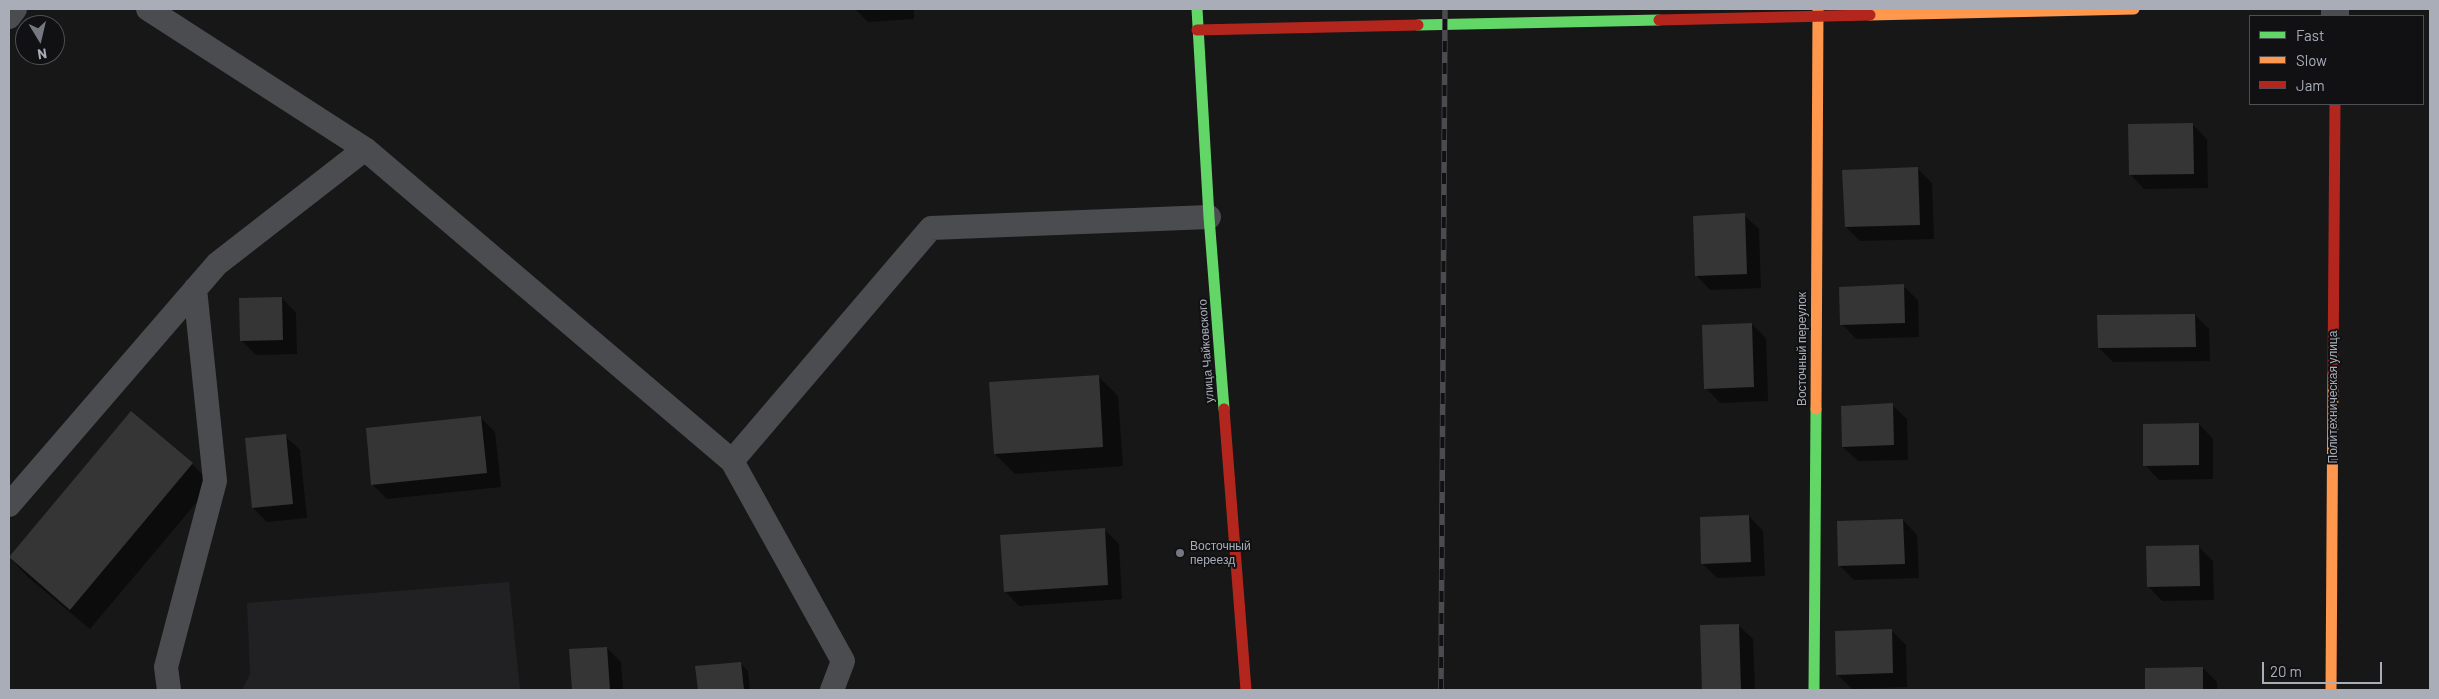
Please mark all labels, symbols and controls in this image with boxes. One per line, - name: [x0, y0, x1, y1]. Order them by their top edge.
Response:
- north arrow: [15, 15, 65, 65]
- legend: [2249, 15, 2424, 105]
- text: Fast: [2296, 26, 2324, 44]
- text: N: [36, 45, 48, 63]
- text: Slow: [2296, 51, 2327, 69]
- text: Jam: [2296, 76, 2325, 94]
- street label: Восточный переулок: [1795, 292, 1809, 406]
- street label: улица Чайковского: [1195, 299, 1217, 403]
- street label: Политехническая улица: [2326, 331, 2340, 463]
- place label: Восточный переезд: [1190, 539, 1251, 567]
- marker: Восточный переезд: [1174, 547, 1186, 559]
- scale bar: [2264, 652, 2384, 684]
- text: 20 m: [2270, 662, 2302, 680]

